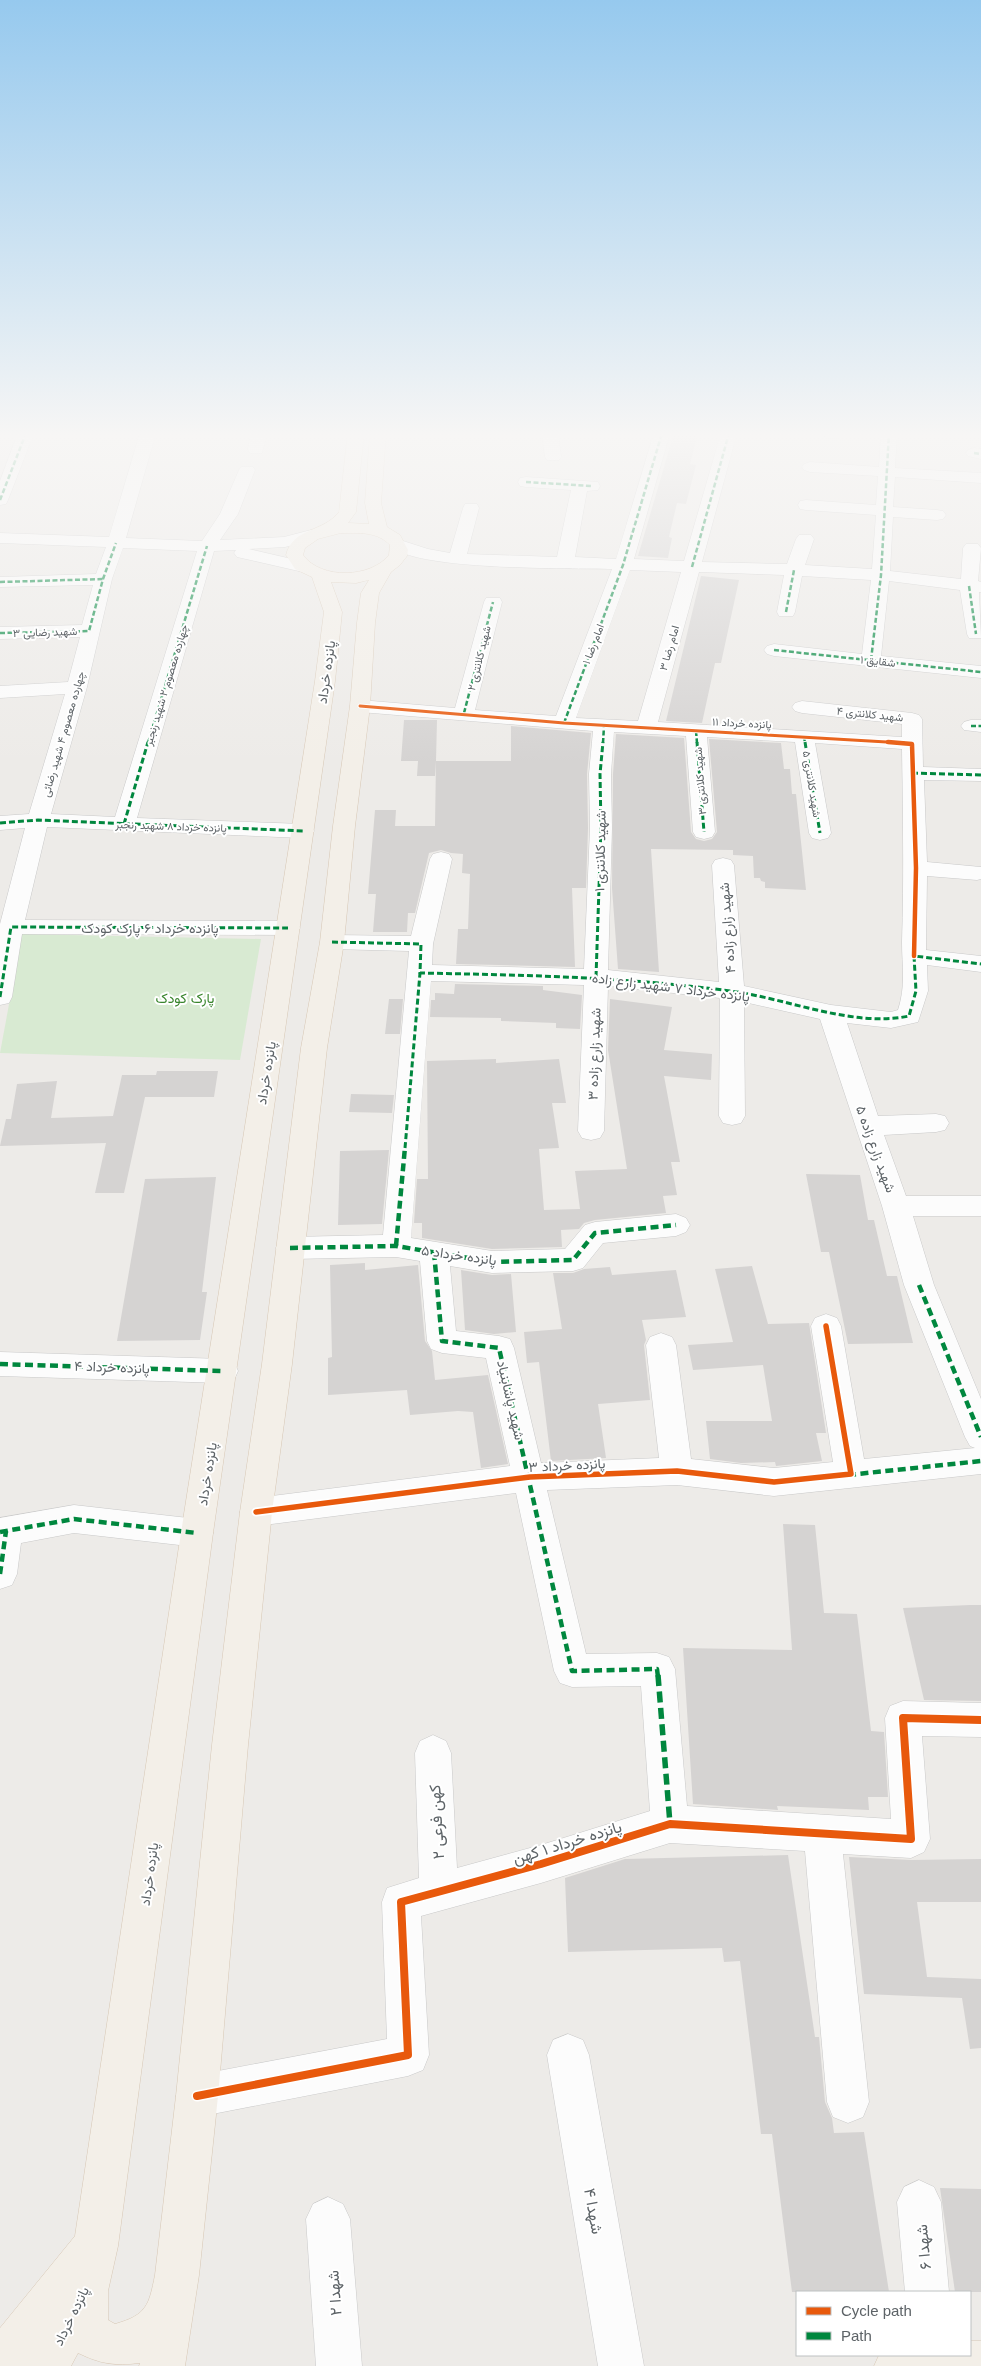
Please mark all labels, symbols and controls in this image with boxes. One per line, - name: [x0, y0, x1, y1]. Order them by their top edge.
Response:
- street label: امام رضا ۱: [580, 622, 608, 667]
- street label: چهارده معصوم ۲ شهید رنجبر: [142, 623, 192, 748]
- street label: شهید کلانتری ۲: [465, 624, 494, 692]
- street label: امام رضا ۳: [657, 624, 683, 672]
- street label: شهید رضایی ۳: [13, 625, 78, 640]
- street label: پانزده خرداد: [314, 639, 340, 705]
- street label: شقایق ۱: [860, 653, 896, 670]
- street label: چهارده معصوم ۴ شهید رضائی: [39, 670, 89, 799]
- street label: شهید کلانتری ۴: [836, 705, 904, 724]
- street label: پانزده خرداد ۱۱: [712, 715, 772, 733]
- street label: شهید کلانتری ۳: [692, 746, 709, 815]
- street label: شهید کلانتری ۵: [800, 750, 823, 819]
- street label: شهید کلانتری ۱: [591, 810, 610, 892]
- street label: پانزده خرداد ۸ شهید رنجبر: [114, 818, 227, 836]
- street label: شهید زارع زاده ۴: [716, 882, 741, 974]
- street label: پانزده خرداد ۶ پارک کودک: [81, 920, 219, 938]
- street label: پانزده خرداد ۷ شهید زارع زاده: [591, 969, 751, 1008]
- park label: پارک کودک: [156, 990, 214, 1008]
- street label: شهید زارع زاده ۳: [584, 1008, 607, 1100]
- street label: پانزده خرداد: [253, 1040, 281, 1106]
- street label: شهید زارع زاده ۵: [850, 1103, 899, 1196]
- street label: پانزده خرداد ۵: [420, 1242, 498, 1270]
- street label: پانزده خرداد ۴: [74, 1358, 150, 1378]
- street label: شهید پاشابنیاد: [492, 1359, 528, 1442]
- street label: پانزده خرداد: [194, 1441, 222, 1507]
- street label: پانزده خرداد ۳: [528, 1455, 606, 1477]
- street label: کهن فرعی ۲: [426, 1784, 449, 1860]
- street label: پانزده خرداد ۱ کهن: [511, 1818, 625, 1870]
- street label: پانزده خرداد: [137, 1841, 163, 1907]
- street label: شهدا ۴: [579, 2187, 606, 2236]
- street label: شهدا ۶: [913, 2224, 936, 2270]
- street label: شهدا ۲: [324, 2269, 347, 2316]
- street label: پانزده خرداد: [50, 2284, 94, 2349]
- legend: [796, 2291, 971, 2356]
- text: Cycle path: [841, 2302, 912, 2319]
- text: Path: [841, 2327, 872, 2344]

